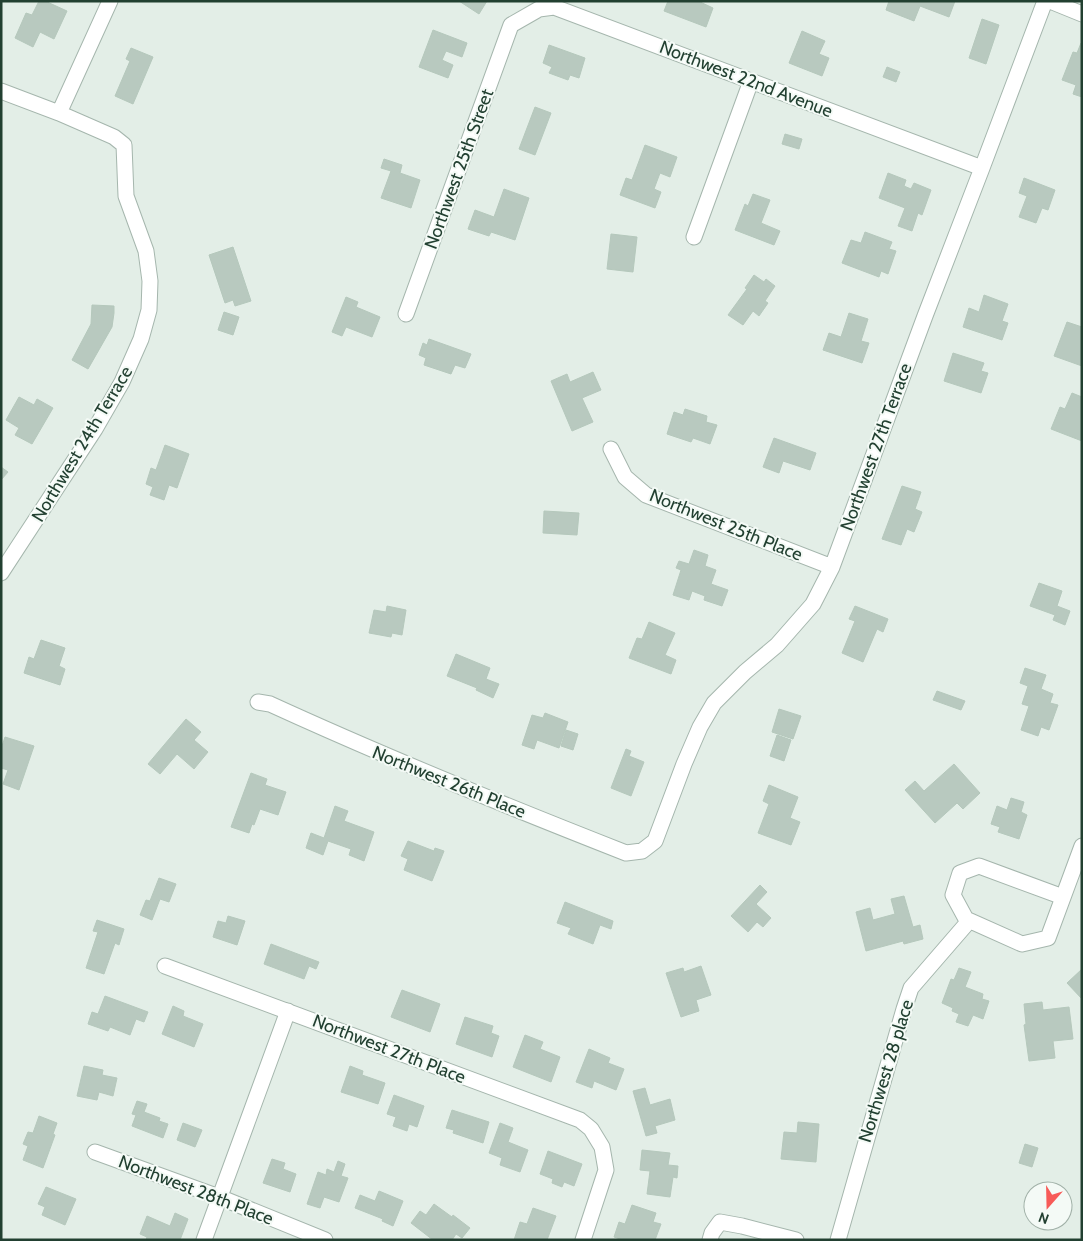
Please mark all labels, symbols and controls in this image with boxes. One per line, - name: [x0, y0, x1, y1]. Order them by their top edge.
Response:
- street label: Northwest 22nd Avenue: [656, 36, 836, 122]
- street label: Northwest 25th Street: [420, 86, 498, 252]
- street label: Northwest 27th Terrace: [836, 360, 916, 534]
- street label: Northwest 24th Terrace: [27, 362, 137, 526]
- street label: Northwest 25th Place: [646, 484, 806, 566]
- street label: Northwest 26th Place: [369, 741, 529, 823]
- street label: Northwest 28 place: [854, 997, 918, 1145]
- street label: Northwest 27th Place: [309, 1010, 469, 1088]
- street label: Northwest 28th Place: [116, 1150, 276, 1230]
- north arrow: [1023, 1181, 1073, 1231]
- text: N: [1036, 1208, 1051, 1228]

